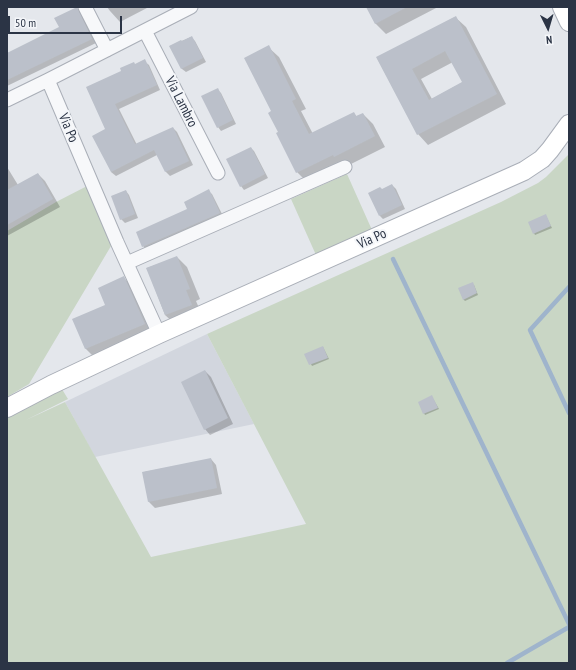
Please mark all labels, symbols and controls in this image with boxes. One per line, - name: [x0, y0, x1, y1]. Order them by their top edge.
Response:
- scale bar: [10, 8, 124, 34]
- north arrow: [528, 8, 568, 48]
- text: 50 m: [15, 15, 36, 30]
- text: N: [545, 33, 553, 47]
- street label: Via Lambro: [161, 74, 201, 130]
- street label: Via Po: [54, 111, 82, 145]
- street label: Via Po: [355, 225, 389, 253]

